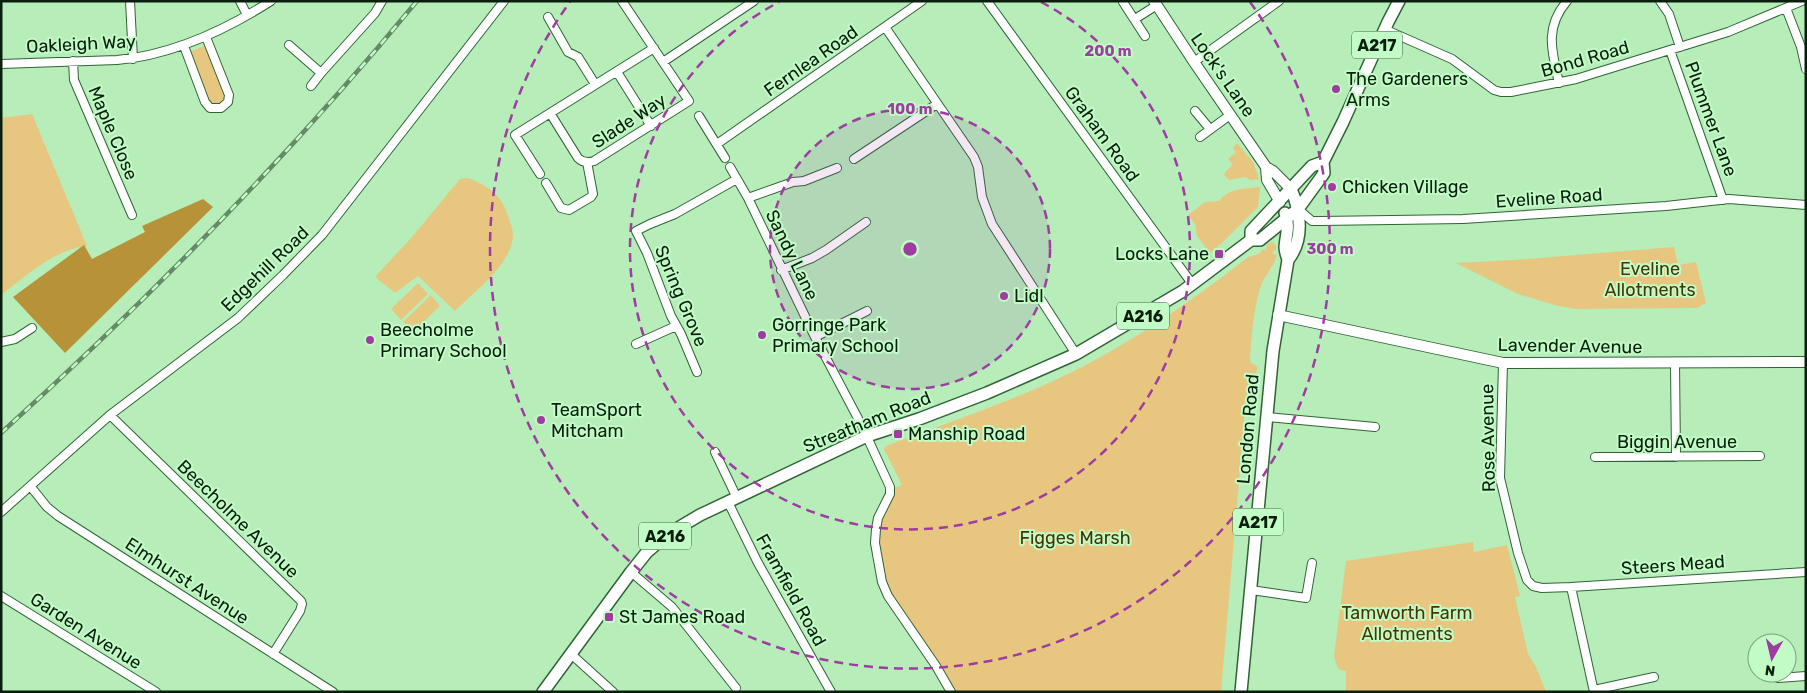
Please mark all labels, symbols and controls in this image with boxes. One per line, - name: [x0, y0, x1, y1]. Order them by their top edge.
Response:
- street label: Fernlea Road: [760, 21, 862, 101]
- street label: Lock's Lane: [1186, 29, 1260, 121]
- street label: Oakleigh Way: [26, 30, 136, 58]
- road number: A217: [1352, 32, 1402, 58]
- street label: Bond Road: [1538, 36, 1632, 82]
- text: 200 m: [1084, 42, 1132, 60]
- street label: Plummer Lane: [1680, 59, 1742, 179]
- place label: The Gardeners Arms: [1346, 68, 1468, 111]
- street label: Graham Road: [1060, 82, 1144, 186]
- street label: Maple Close: [83, 83, 143, 183]
- marker: The Gardeners Arms: [1330, 83, 1342, 95]
- street label: Slade Way: [588, 89, 670, 153]
- text: 100 m: [888, 100, 932, 118]
- place label: Chicken Village: [1342, 176, 1469, 198]
- marker: Chicken Village: [1326, 181, 1338, 193]
- street label: Eveline Road: [1495, 183, 1603, 213]
- street label: Sandy Lane: [761, 206, 823, 304]
- street label: Edgehill Road: [217, 222, 313, 316]
- centre of rings: [901, 240, 919, 258]
- text: 300 m: [1306, 240, 1354, 258]
- street label: Spring Grove: [650, 242, 712, 350]
- place label: Locks Lane: [1115, 243, 1209, 265]
- marker: Locks Lane: [1213, 248, 1225, 260]
- park label: Eveline Allotments: [1604, 258, 1696, 301]
- place label: Lidl: [1014, 285, 1044, 307]
- marker: Lidl: [998, 290, 1010, 302]
- road number: A216: [1117, 302, 1169, 330]
- place label: Gorringe Park Primary School: [772, 314, 899, 357]
- place label: Beecholme Primary School: [380, 319, 507, 362]
- marker: Gorringe Park Primary School: [756, 329, 768, 341]
- marker: Beecholme Primary School: [364, 334, 376, 346]
- street label: Lavender Avenue: [1497, 334, 1643, 358]
- street label: London Road: [1232, 373, 1264, 485]
- street label: Rose Avenue: [1476, 384, 1500, 492]
- street label: Streatham Road: [800, 386, 934, 458]
- place label: TeamSport Mitcham: [551, 399, 642, 442]
- marker: TeamSport Mitcham: [535, 414, 547, 426]
- place label: Manship Road: [908, 423, 1025, 445]
- marker: Manship Road: [892, 428, 904, 440]
- street label: Biggin Avenue: [1617, 431, 1737, 453]
- street label: Beecholme Avenue: [173, 455, 303, 583]
- road number: A217: [1233, 508, 1283, 536]
- road number: A216: [639, 522, 691, 550]
- park label: Figges Marsh: [1019, 527, 1131, 549]
- street label: Framfield Road: [751, 530, 831, 650]
- street label: Elmhurst Avenue: [121, 533, 253, 629]
- street label: Steers Mead: [1620, 550, 1726, 580]
- street label: Garden Avenue: [26, 588, 146, 674]
- park label: Tamworth Farm Allotments: [1341, 602, 1473, 645]
- place label: St James Road: [619, 606, 745, 628]
- marker: St James Road: [603, 611, 615, 623]
- north arrow: [1747, 633, 1797, 683]
- text: N: [1764, 661, 1776, 679]

